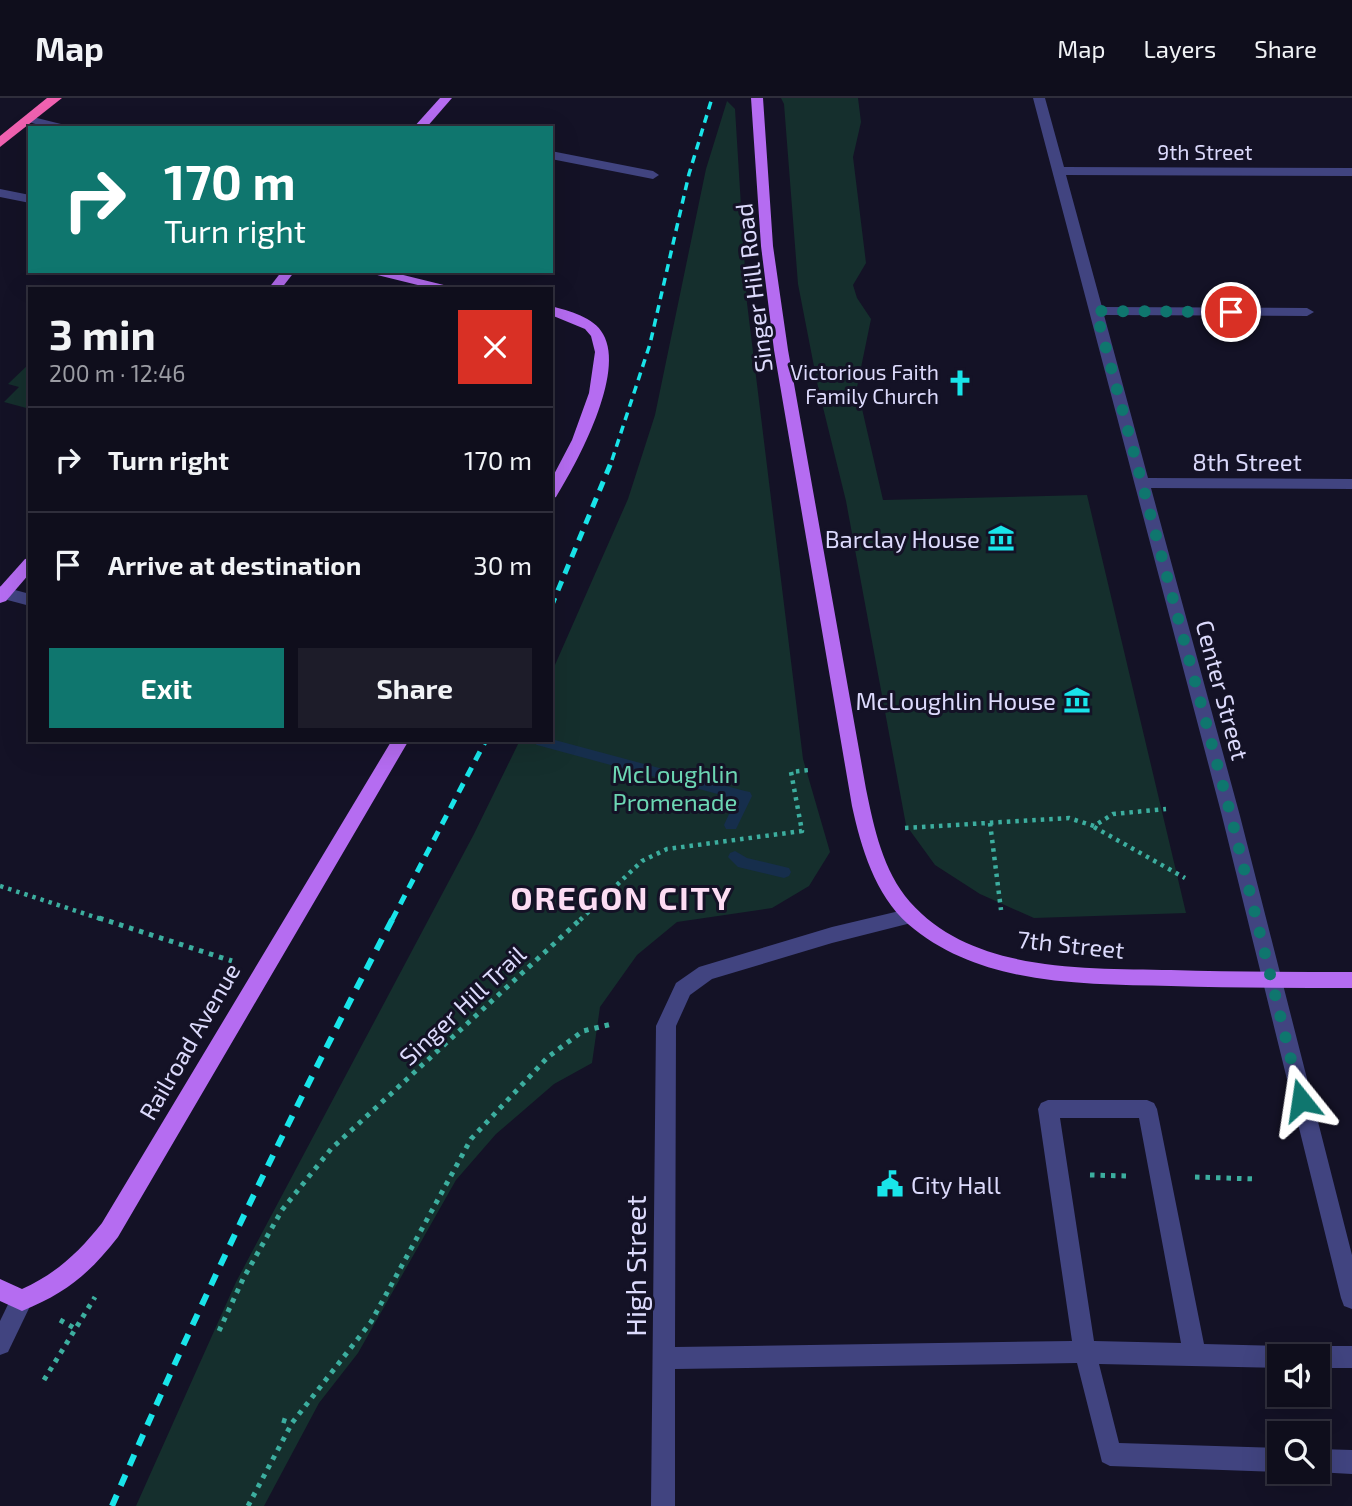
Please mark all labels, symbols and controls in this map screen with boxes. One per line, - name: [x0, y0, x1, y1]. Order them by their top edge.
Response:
- text: Map: [35, 28, 104, 68]
- text: Map: [1057, 34, 1105, 63]
- text: Layers: [1143, 34, 1216, 63]
- text: Share: [1254, 34, 1317, 63]
- street label: 9th Street: [1157, 139, 1253, 164]
- text: 170 m: [164, 151, 296, 210]
- icon: right: [49, 154, 140, 245]
- street label: Singer Hill Road: [728, 202, 778, 374]
- text: Turn right: [164, 211, 306, 249]
- pin: [1201, 282, 1261, 342]
- icon: arrive: [1212, 293, 1250, 331]
- text: 3 min: [49, 308, 156, 358]
- button: close: [458, 310, 532, 384]
- text: 200 m · 12:46: [49, 359, 185, 387]
- place label: Victorious Faith Family Church: [790, 359, 939, 408]
- church icon: Victorious Faith Family Church: [945, 368, 975, 398]
- icon: right: [49, 441, 87, 479]
- text: Turn right: [108, 444, 229, 475]
- text: 170 m: [464, 444, 532, 475]
- street label: 8th Street: [1192, 447, 1302, 476]
- museum icon: Barclay House: [986, 523, 1016, 553]
- place label: Barclay House: [825, 524, 980, 553]
- icon: arrive: [49, 546, 87, 584]
- text: Arrive at destination: [108, 549, 361, 580]
- text: 30 m: [473, 549, 532, 580]
- street label: Center Street: [1190, 617, 1256, 763]
- button: Exit: [49, 648, 284, 728]
- button: Share: [298, 648, 532, 728]
- museum icon: McLoughlin House: [1062, 685, 1092, 715]
- place label: McLoughlin House: [855, 686, 1056, 715]
- park label: McLoughlin Promenade: [612, 759, 738, 816]
- district label: OREGON CITY: [511, 878, 733, 916]
- street label: 7th Street: [1016, 924, 1126, 964]
- street label: Singer Hill Trail: [393, 939, 531, 1071]
- street label: Railroad Avenue: [132, 957, 246, 1125]
- position arrow: [1264, 1063, 1338, 1137]
- public building icon: City Hall: [875, 1169, 905, 1199]
- place label: City Hall: [911, 1170, 1001, 1199]
- street label: High Street: [618, 1195, 652, 1337]
- map controls: [1267, 1344, 1330, 1484]
- button: sound: [1267, 1344, 1330, 1407]
- button: search: [1267, 1421, 1330, 1484]

